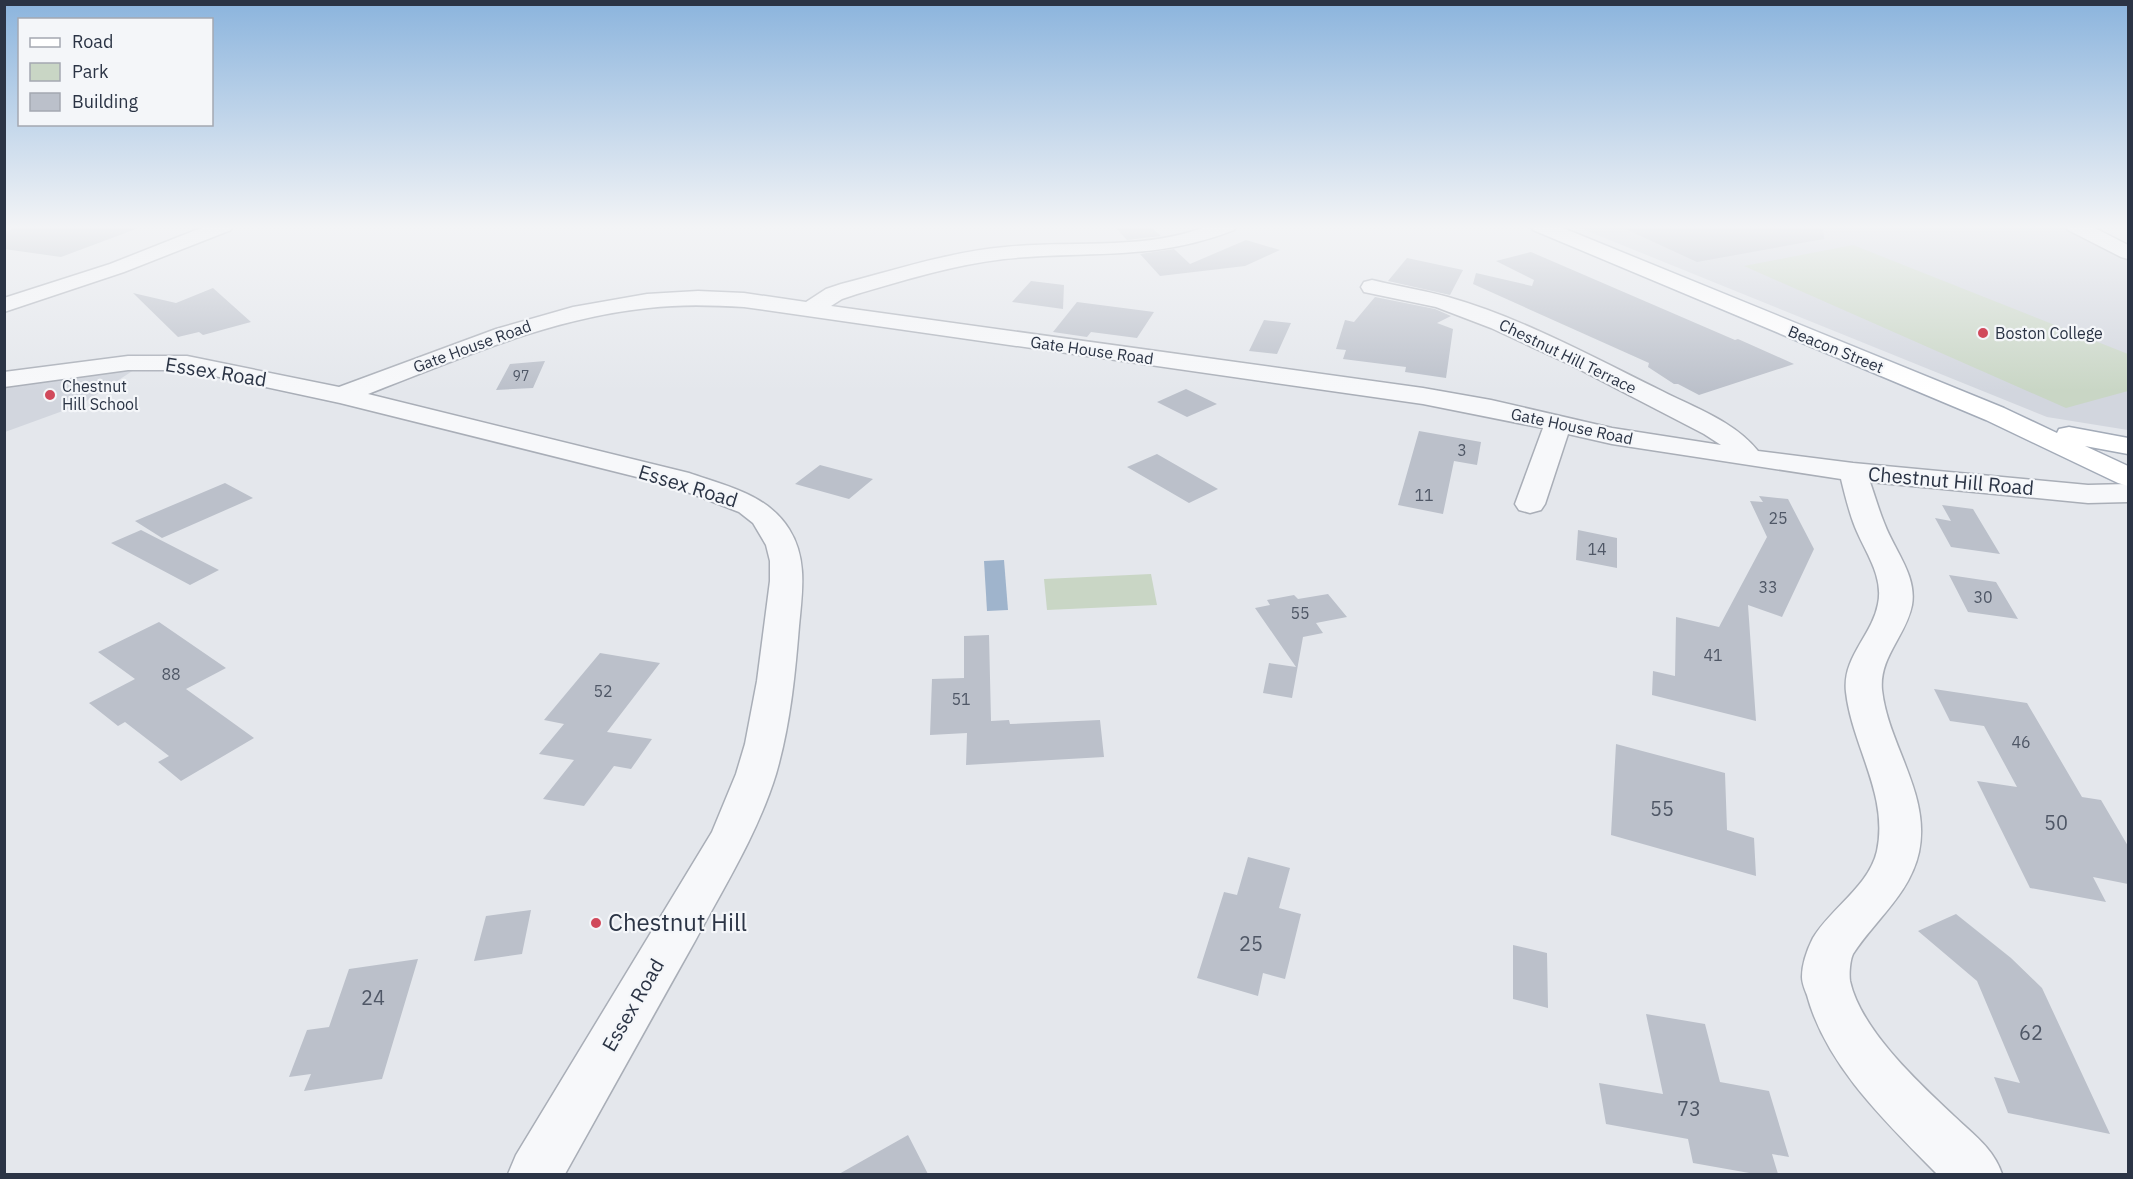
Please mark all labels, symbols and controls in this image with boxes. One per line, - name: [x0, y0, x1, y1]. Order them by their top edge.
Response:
- legend: [18, 18, 213, 126]
- text: Road: [72, 30, 113, 53]
- text: Park: [72, 60, 109, 83]
- text: Building: [72, 90, 139, 113]
- street label: Chestnut Hill Terrace: [1496, 314, 1640, 398]
- street label: Gate House Road: [410, 315, 534, 377]
- street label: Beacon Street: [1785, 321, 1887, 377]
- place label: Boston College: [1995, 323, 2103, 343]
- marker: Boston College: [1976, 326, 1990, 340]
- street label: Gate House Road: [1029, 331, 1155, 369]
- street label: Essex Road: [163, 350, 269, 393]
- house number: 97: [513, 367, 529, 385]
- place label: Chestnut Hill School: [62, 376, 138, 414]
- marker: Chestnut Hill School: [43, 388, 57, 402]
- street label: Gate House Road: [1509, 403, 1635, 449]
- house number: 3: [1457, 440, 1467, 460]
- street label: Essex Road: [635, 458, 741, 513]
- street label: Chestnut Hill Road: [1867, 460, 2035, 501]
- house number: 11: [1414, 485, 1434, 505]
- house number: 25: [1768, 508, 1788, 528]
- house number: 14: [1587, 539, 1607, 559]
- house number: 33: [1758, 577, 1778, 597]
- house number: 30: [1973, 587, 1993, 607]
- house number: 55: [1290, 603, 1310, 623]
- house number: 41: [1703, 645, 1723, 665]
- house number: 88: [161, 664, 181, 684]
- house number: 52: [593, 681, 613, 701]
- house number: 51: [951, 689, 971, 709]
- house number: 46: [2011, 732, 2031, 752]
- house number: 55: [1650, 795, 1674, 822]
- house number: 50: [2044, 809, 2068, 836]
- place label: Chestnut Hill: [608, 906, 747, 938]
- marker: Chestnut Hill: [589, 916, 603, 930]
- house number: 25: [1239, 930, 1263, 957]
- street label: Essex Road: [595, 954, 670, 1056]
- house number: 24: [361, 984, 385, 1011]
- house number: 62: [2019, 1019, 2043, 1046]
- house number: 73: [1677, 1095, 1701, 1122]

